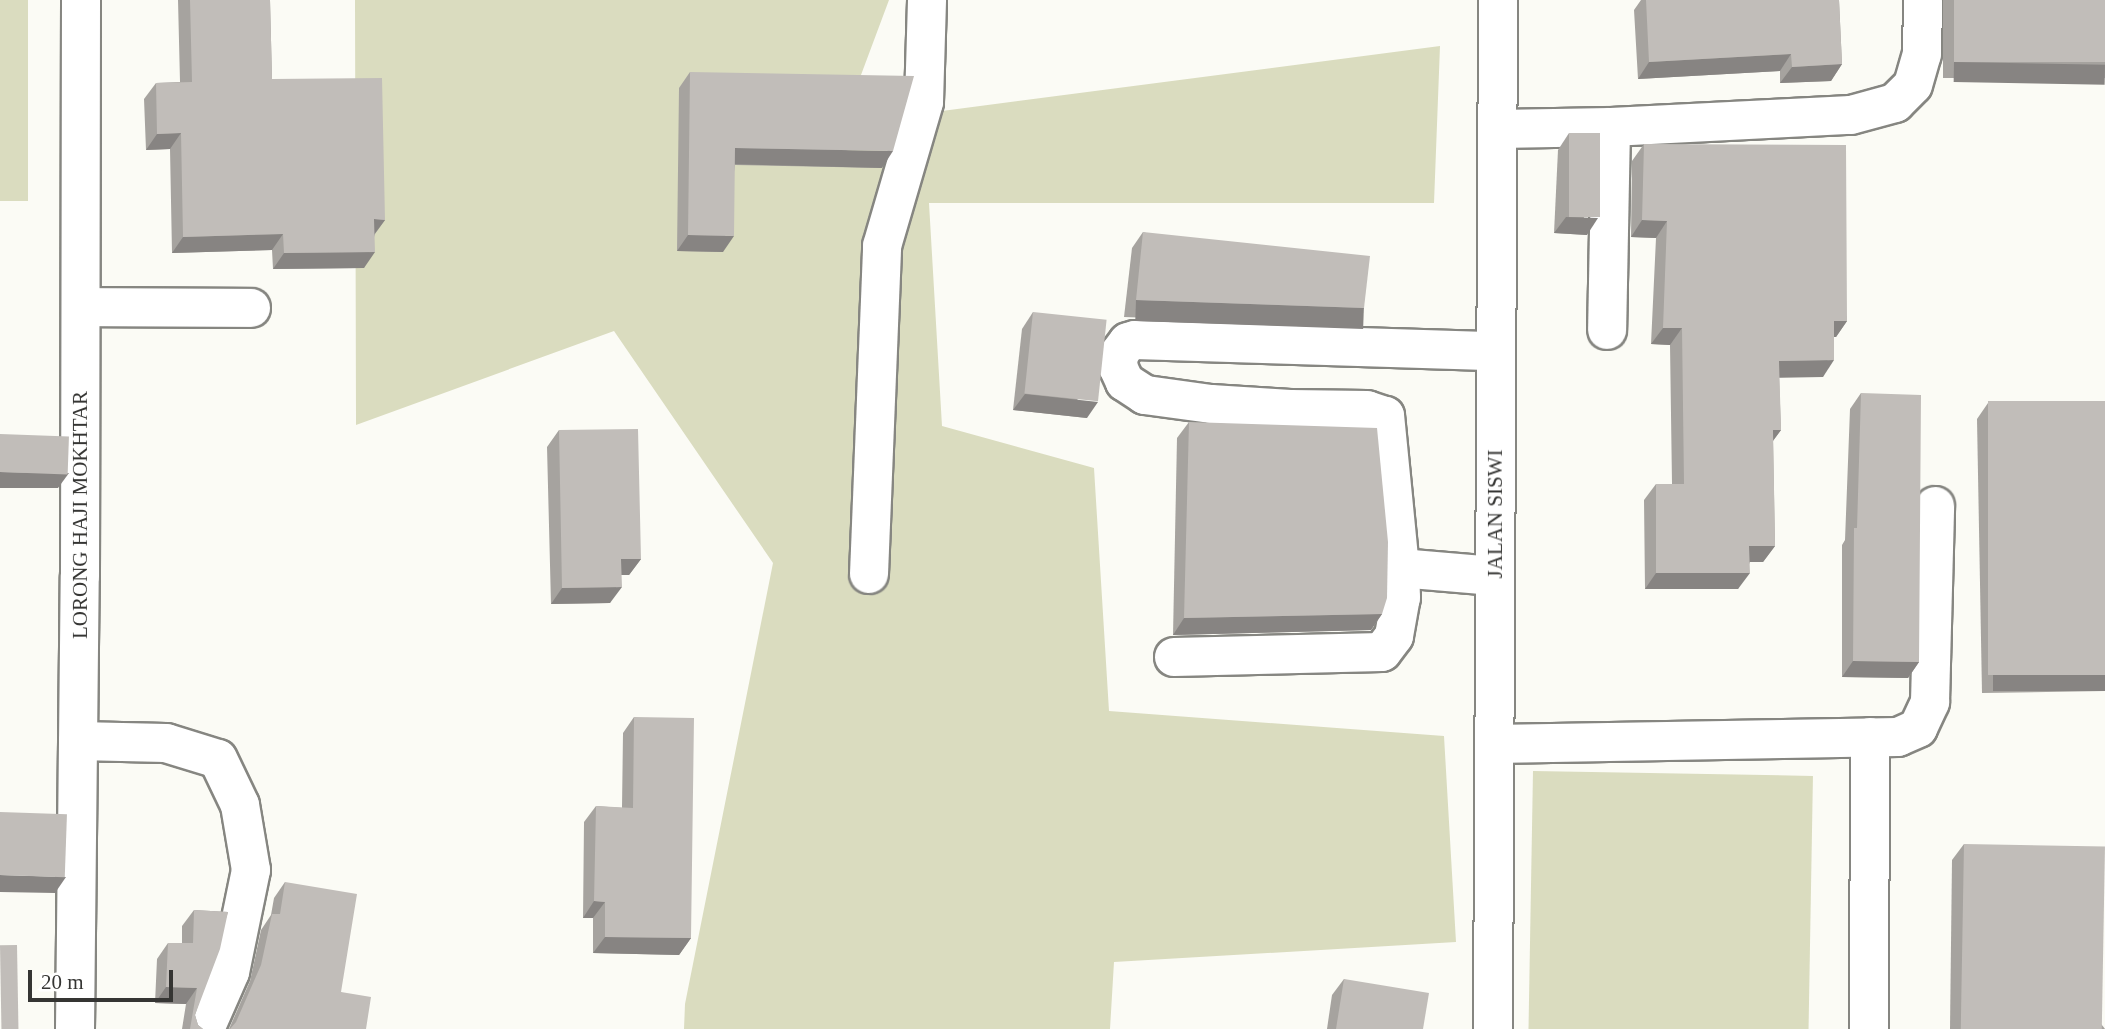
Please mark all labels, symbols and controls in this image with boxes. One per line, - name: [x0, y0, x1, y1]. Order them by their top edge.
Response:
- street label: LORONG HAJI MOKHTAR: [67, 391, 93, 639]
- street label: JALAN SISWI: [1482, 450, 1508, 578]
- scale bar: [32, 956, 177, 1000]
- text: 20 m: [41, 970, 84, 994]

